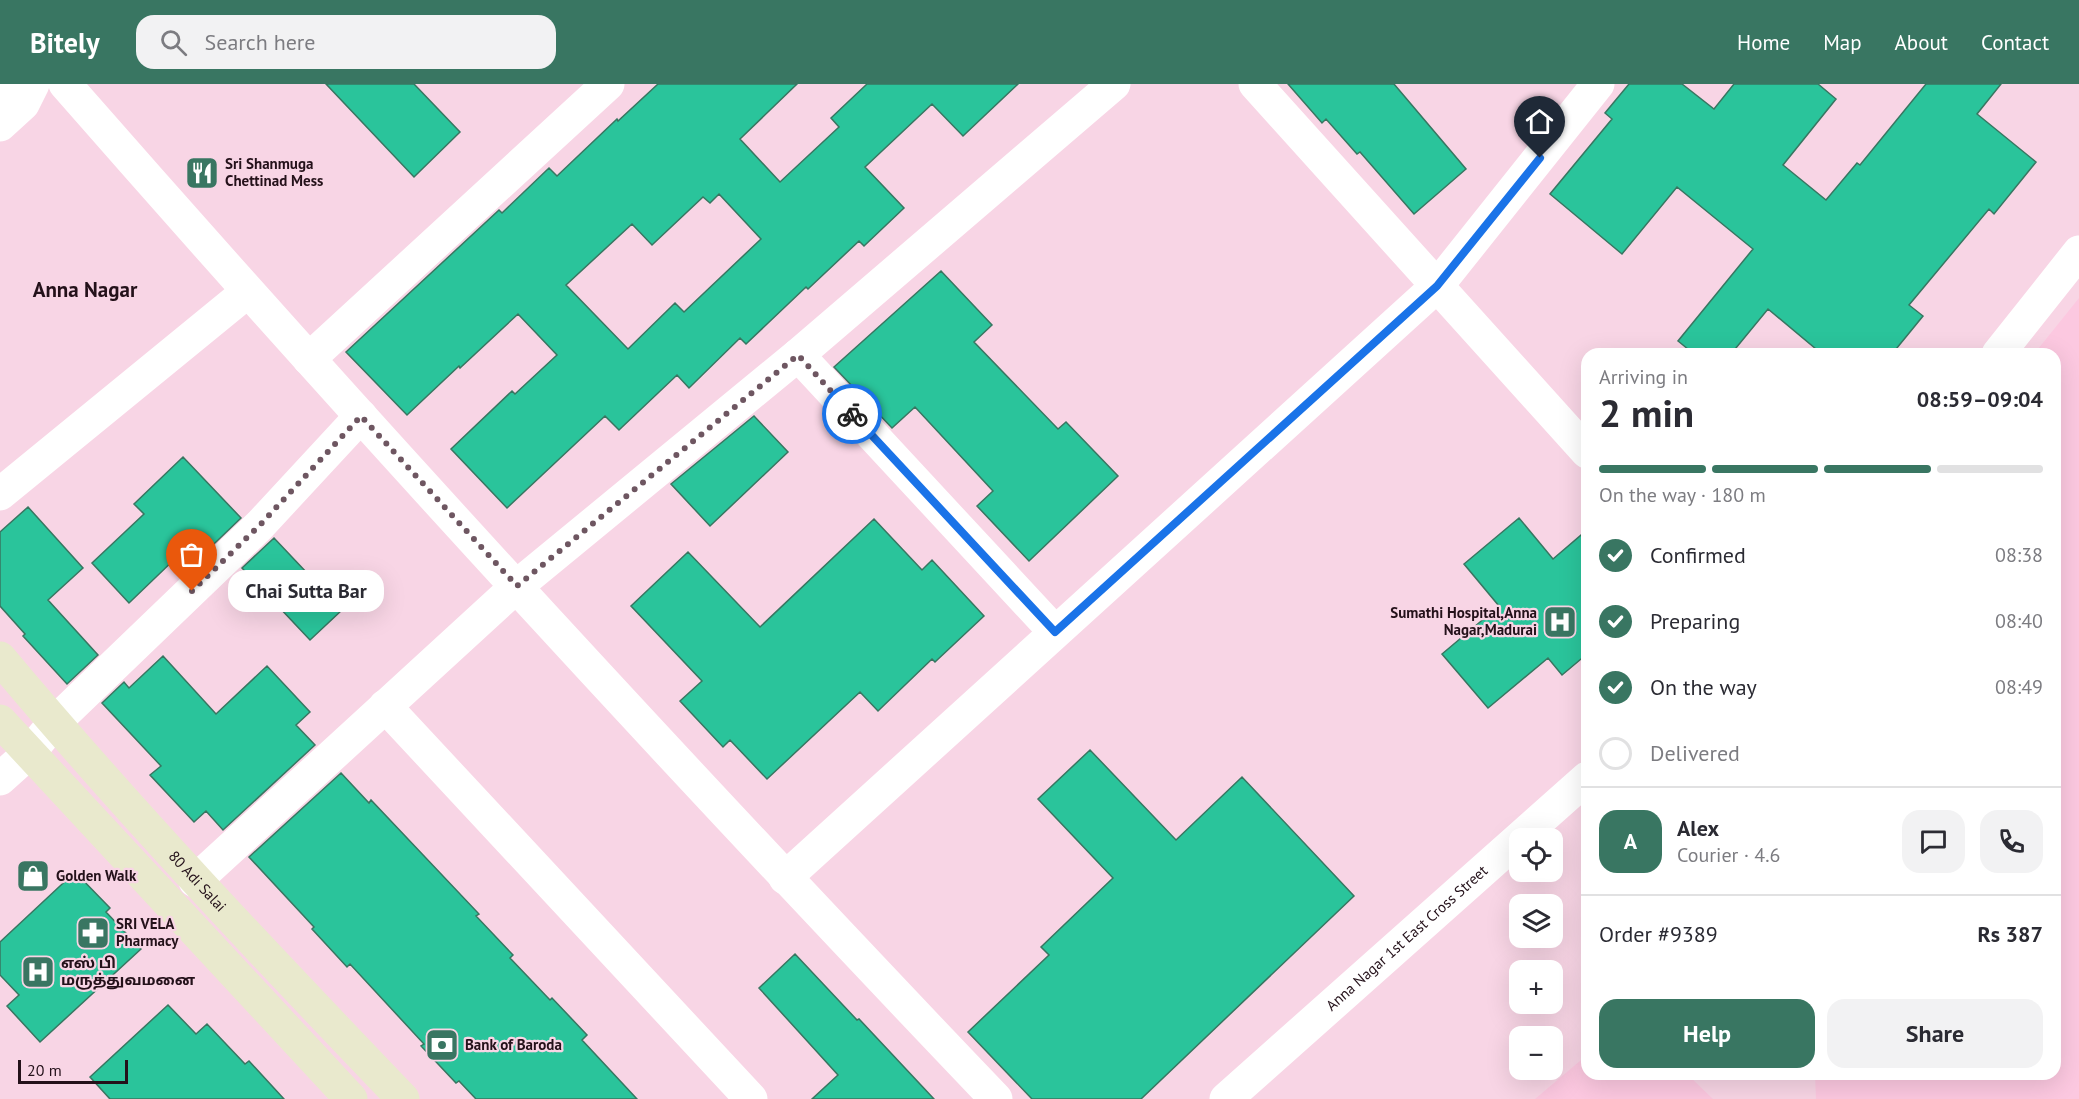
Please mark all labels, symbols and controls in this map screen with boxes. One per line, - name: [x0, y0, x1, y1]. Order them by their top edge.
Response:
- search box: [136, 15, 556, 69]
- text: Bitely: [30, 24, 100, 61]
- icon: search: [157, 26, 190, 59]
- text: Search here: [205, 28, 316, 56]
- text: Home: [1737, 29, 1790, 56]
- text: Map: [1823, 29, 1862, 56]
- text: About: [1895, 29, 1948, 56]
- text: Contact: [1981, 29, 2049, 56]
- pin: [1514, 96, 1565, 158]
- icon: home: [1523, 105, 1556, 138]
- place label: Sri Shanmuga Chettinad Mess: [225, 154, 323, 190]
- restaurant icon: Sri Shanmuga Chettinad Mess: [184, 155, 220, 191]
- district label: Anna Nagar: [33, 276, 138, 303]
- text: Arriving in: [1599, 364, 1688, 390]
- courier: [822, 384, 882, 444]
- text: 08:59–09:04: [1917, 385, 2043, 413]
- text: 2 min: [1599, 387, 1694, 438]
- icon: bike: [836, 398, 869, 431]
- text: On the way · 180 m: [1599, 482, 1766, 508]
- pin: [166, 529, 217, 591]
- icon: bag: [175, 538, 208, 571]
- icon: check: [1599, 539, 1632, 572]
- text: Confirmed: [1650, 541, 1746, 569]
- text: 08:38: [1995, 542, 2043, 568]
- callout: Chai Sutta Bar: [228, 570, 384, 612]
- text: Chai Sutta Bar: [245, 578, 367, 604]
- place label: Sumathi Hospital,Anna Nagar,Madurai: [1390, 603, 1537, 639]
- hospital icon: Sumathi Hospital,Anna Nagar,Madurai: [1542, 604, 1578, 640]
- icon: check: [1599, 605, 1632, 638]
- text: Preparing: [1650, 607, 1740, 635]
- text: 08:40: [1995, 608, 2043, 634]
- icon: check: [1599, 671, 1632, 704]
- text: On the way: [1650, 673, 1757, 701]
- text: 08:49: [1995, 674, 2043, 700]
- text: Delivered: [1650, 739, 1740, 767]
- button: chat: [1902, 810, 1965, 873]
- button: phone: [1980, 810, 2043, 873]
- text: Alex: [1677, 814, 1719, 842]
- text: A: [1624, 827, 1637, 855]
- map controls: [1509, 828, 1563, 1080]
- button: locate: [1509, 828, 1563, 882]
- text: Courier · 4.6: [1677, 842, 1780, 868]
- street label: 80 Adi Salai: [165, 847, 230, 915]
- shop icon: Golden Walk: [15, 858, 51, 894]
- street label: Anna Nagar 1st East Cross Street: [1322, 861, 1491, 1015]
- place label: Golden Walk: [56, 866, 137, 885]
- button: layers: [1509, 894, 1563, 948]
- place label: SRI VELA Pharmacy: [116, 914, 179, 950]
- pharmacy icon: SRI VELA Pharmacy: [75, 915, 111, 951]
- text: Order #9389: [1599, 920, 1718, 948]
- text: Rs 387: [1977, 920, 2043, 948]
- place label: எஸ் பி மருத்துவமனை: [61, 953, 196, 990]
- hospital icon: எஸ் பி மருத்துவமனை: [20, 954, 56, 990]
- button: +: [1509, 960, 1563, 1014]
- button: Help: [1599, 999, 1815, 1068]
- button: Share: [1827, 999, 2043, 1068]
- button: −: [1509, 1026, 1563, 1080]
- bank icon: Bank of Baroda: [424, 1027, 460, 1063]
- place label: Bank of Baroda: [465, 1035, 562, 1054]
- scale bar: [18, 1057, 128, 1084]
- text: 20 m: [27, 1060, 62, 1080]

